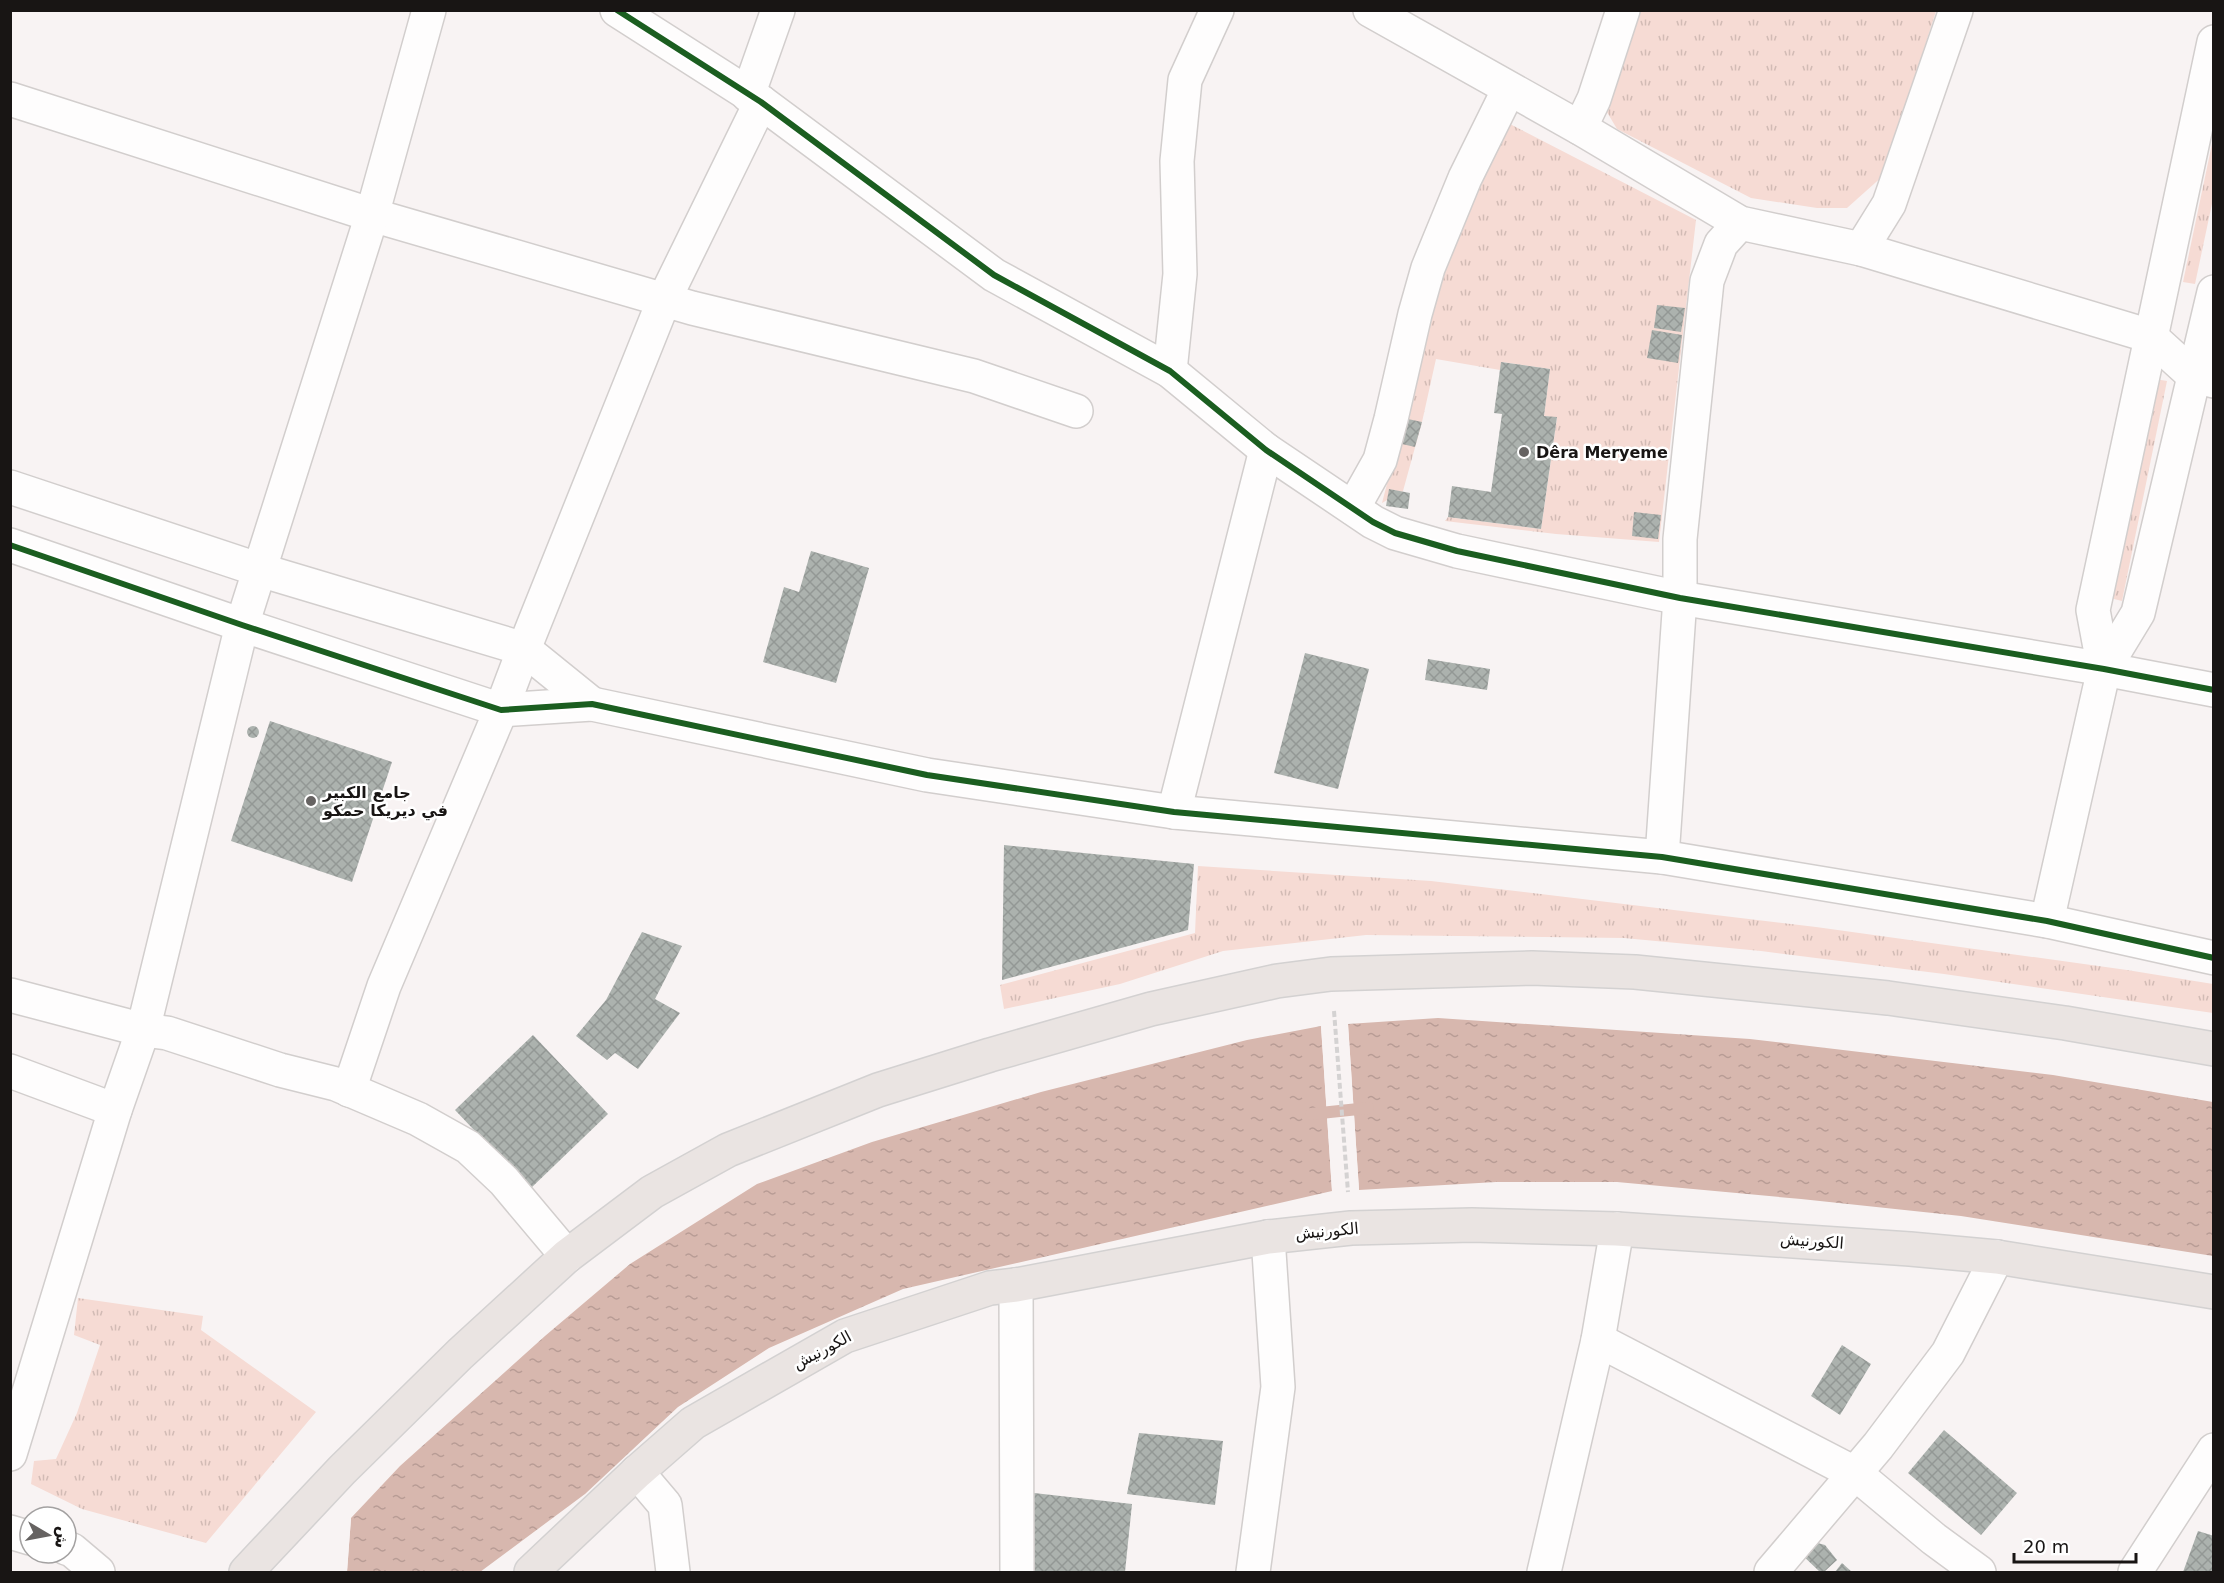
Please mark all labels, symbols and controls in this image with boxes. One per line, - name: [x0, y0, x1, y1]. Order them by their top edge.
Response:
- place label: Dêra Meryeme: [1536, 443, 1668, 462]
- marker: Dêra Meryeme: [1517, 445, 1531, 459]
- place label: جامع الكبير في ديريكا حمكو: [322, 783, 448, 821]
- marker: جامع الكبير في ديريكا حمكو: [304, 794, 318, 808]
- street label: الكورنيش: [1294, 1219, 1360, 1244]
- street label: الكورنيش: [1779, 1229, 1844, 1254]
- street label: الكورنيش: [789, 1327, 855, 1374]
- north arrow: [18, 1505, 78, 1565]
- text: ش: [51, 1525, 74, 1550]
- scale bar: [2014, 1526, 2136, 1564]
- text: 20 m: [2023, 1536, 2069, 1557]

